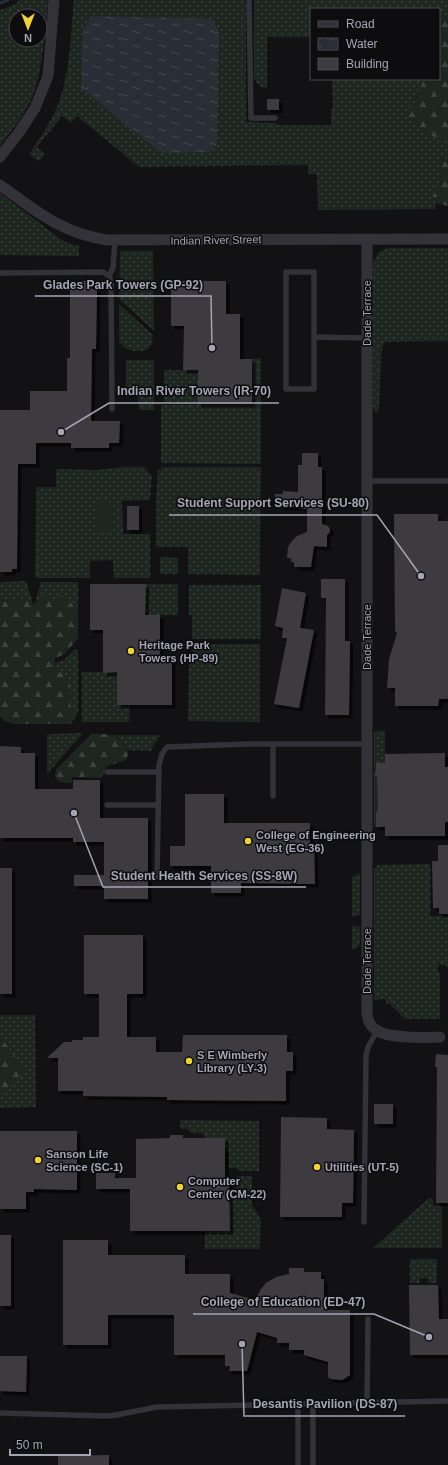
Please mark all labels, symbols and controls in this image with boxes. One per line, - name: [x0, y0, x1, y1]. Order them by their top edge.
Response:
- north arrow: [8, 8, 48, 48]
- legend: [310, 8, 440, 80]
- text: Road: [346, 17, 375, 31]
- text: N: [24, 32, 32, 44]
- text: Water: [346, 37, 378, 51]
- text: Building: [346, 57, 389, 71]
- street label: Indian River Street: [170, 233, 262, 247]
- callout: Glades Park Towers (GP-92): [35, 272, 211, 296]
- text: Glades Park Towers (GP-92): [43, 278, 203, 292]
- street label: Dade Terrace: [361, 280, 373, 346]
- callout: Indian River Towers (IR-70): [109, 379, 279, 403]
- text: Indian River Towers (IR-70): [117, 384, 271, 398]
- callout: Student Support Services (SU-80): [169, 491, 377, 515]
- text: Student Support Services (SU-80): [177, 496, 369, 510]
- street label: Dade Terrace: [361, 604, 373, 670]
- place label: Heritage Park Towers (HP-89): [139, 639, 219, 664]
- marker: Heritage Park Towers (HP-89): [126, 646, 136, 656]
- place label: College of Engineering West (EG-36): [256, 829, 376, 854]
- marker: College of Engineering West (EG-36): [243, 836, 253, 846]
- callout: Student Health Services (SS-8W): [103, 863, 306, 887]
- text: Student Health Services (SS-8W): [111, 869, 297, 883]
- street label: Dade Terrace: [361, 928, 373, 994]
- place label: S E Wimberly Library (LY-3): [197, 1049, 268, 1074]
- marker: S E Wimberly Library (LY-3): [184, 1056, 194, 1066]
- place label: Sanson Life Science (SC-1): [46, 1148, 123, 1173]
- marker: Sanson Life Science (SC-1): [33, 1155, 43, 1165]
- place label: Utilities (UT-5): [325, 1161, 399, 1173]
- marker: Utilities (UT-5): [312, 1162, 322, 1172]
- place label: Computer Center (CM-22): [188, 1175, 267, 1200]
- marker: Computer Center (CM-22): [175, 1182, 185, 1192]
- callout: College of Education (ED-47): [193, 1290, 374, 1314]
- text: College of Education (ED-47): [201, 1295, 365, 1309]
- callout: Desantis Pavilion (DS-87): [244, 1392, 405, 1416]
- text: Desantis Pavilion (DS-87): [253, 1397, 397, 1411]
- scale bar: [10, 1431, 90, 1457]
- text: 50 m: [16, 1438, 43, 1452]

